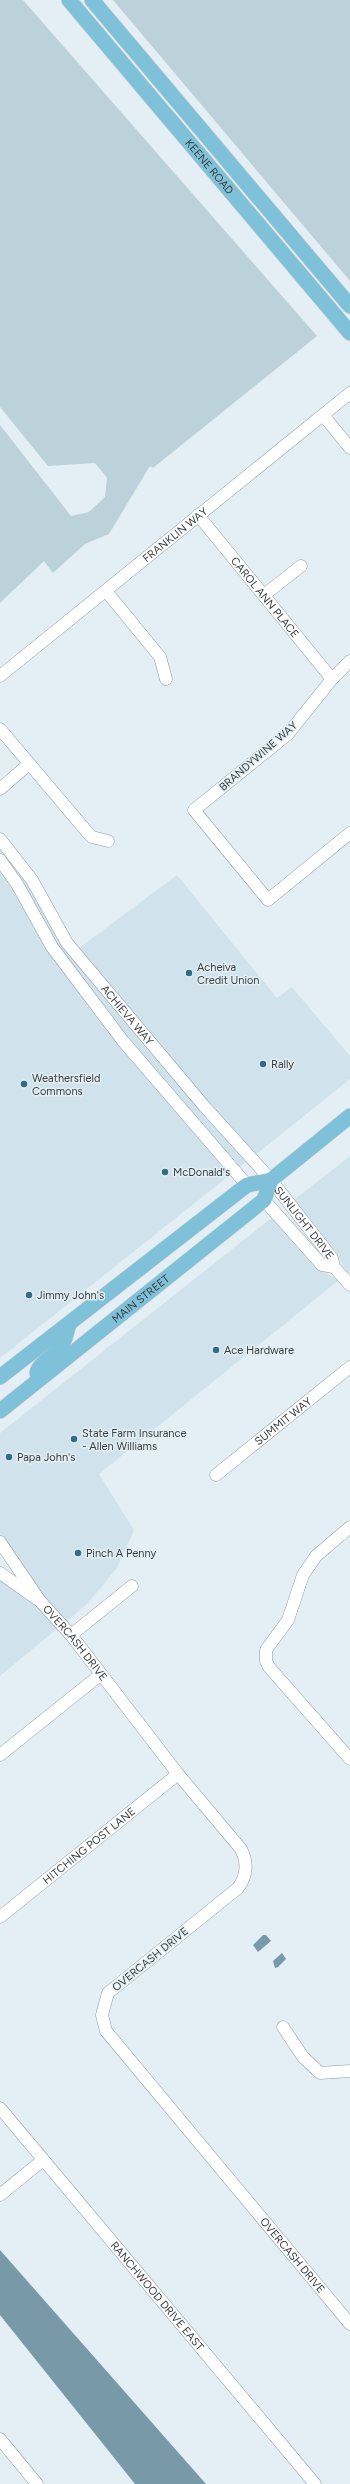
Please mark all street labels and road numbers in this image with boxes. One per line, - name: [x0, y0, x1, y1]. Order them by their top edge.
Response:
- street label: KEENE ROAD: [182, 137, 236, 197]
- street label: FRANKLIN WAY: [140, 505, 211, 565]
- street label: CAROL ANN PLACE: [228, 554, 301, 640]
- street label: BRANDYWINE WAY: [217, 719, 300, 794]
- street label: ACHIEVA WAY: [98, 983, 156, 1048]
- street label: SUNLIGHT DRIVE: [272, 1184, 336, 1262]
- street label: MAIN STREET: [110, 1272, 172, 1326]
- street label: SUMMIT WAY: [252, 1394, 315, 1448]
- street label: OVERCASH DRIVE: [40, 1603, 110, 1683]
- street label: HITCHING POST LANE: [40, 1805, 138, 1887]
- street label: OVERCASH DRIVE: [110, 1925, 191, 1994]
- street label: OVERCASH DRIVE: [257, 2215, 327, 2296]
- street label: RANCHWOOD DRIVE EAST: [108, 2239, 206, 2353]

